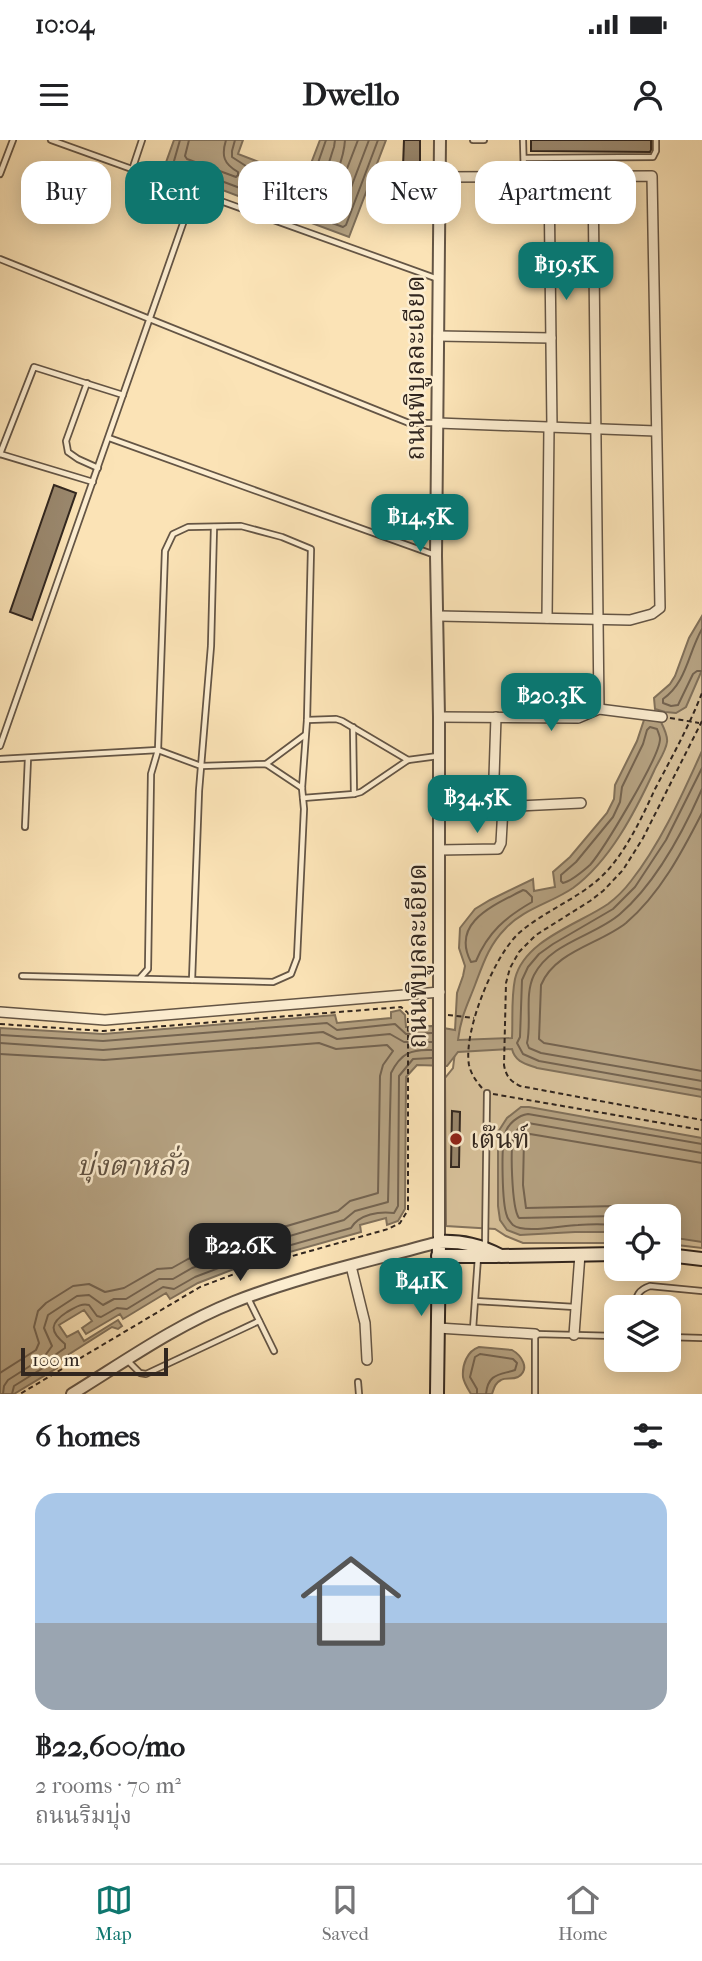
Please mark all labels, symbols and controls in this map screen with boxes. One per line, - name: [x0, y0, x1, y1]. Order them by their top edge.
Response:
- text: 10:04: [35, 9, 94, 40]
- icon: menu: [35, 76, 73, 114]
- text: Dwello: [302, 76, 400, 113]
- icon: person: [629, 76, 667, 114]
- chip: Buy: [21, 161, 111, 224]
- chip: Rent: [125, 161, 224, 224]
- chip: Filters: [238, 161, 352, 224]
- chip: New: [366, 161, 461, 224]
- chip: Apartment: [475, 161, 636, 224]
- pin: ฿19.5K: [509, 242, 623, 302]
- text: ฿19.5K: [534, 251, 598, 278]
- street label: ถนนพิบูลละเอียด: [400, 276, 433, 461]
- pin: ฿14.5K: [363, 494, 477, 554]
- text: ฿14.5K: [387, 503, 453, 530]
- pin: ฿20.3K: [494, 674, 608, 733]
- text: ฿20.3K: [517, 682, 585, 709]
- pin: ฿34.5K: [420, 776, 534, 835]
- text: ฿34.5K: [444, 784, 510, 811]
- street label: ถนนพิบูลละเอียด: [402, 864, 435, 1049]
- place label: เต๊นท์: [470, 1123, 530, 1155]
- marker: เต๊นท์: [448, 1131, 464, 1147]
- water label: บุ่งตาหลั่ว: [77, 1145, 191, 1184]
- map controls: [604, 1204, 681, 1372]
- button: locate: [604, 1204, 681, 1281]
- pin: ฿22.6K: [183, 1224, 297, 1283]
- text: ฿22.6K: [205, 1232, 275, 1259]
- pin: ฿41K: [380, 1258, 462, 1318]
- text: ฿41K: [395, 1267, 447, 1294]
- button: layers: [604, 1295, 681, 1372]
- scale bar: [21, 1345, 168, 1377]
- text: 100 m: [32, 1349, 80, 1371]
- icon: filters: [629, 1417, 667, 1455]
- text: 6 homes: [35, 1419, 140, 1454]
- icon: home: [288, 1538, 414, 1664]
- text: ฿22,600/mo: [35, 1729, 185, 1764]
- text: 2 rooms · 70 m²: [35, 1772, 181, 1799]
- text: ถนนริมบุ่ง: [35, 1802, 132, 1829]
- tab: Map: [95, 1881, 133, 1945]
- tab: Saved: [322, 1881, 369, 1945]
- tab: Home: [558, 1881, 607, 1945]

